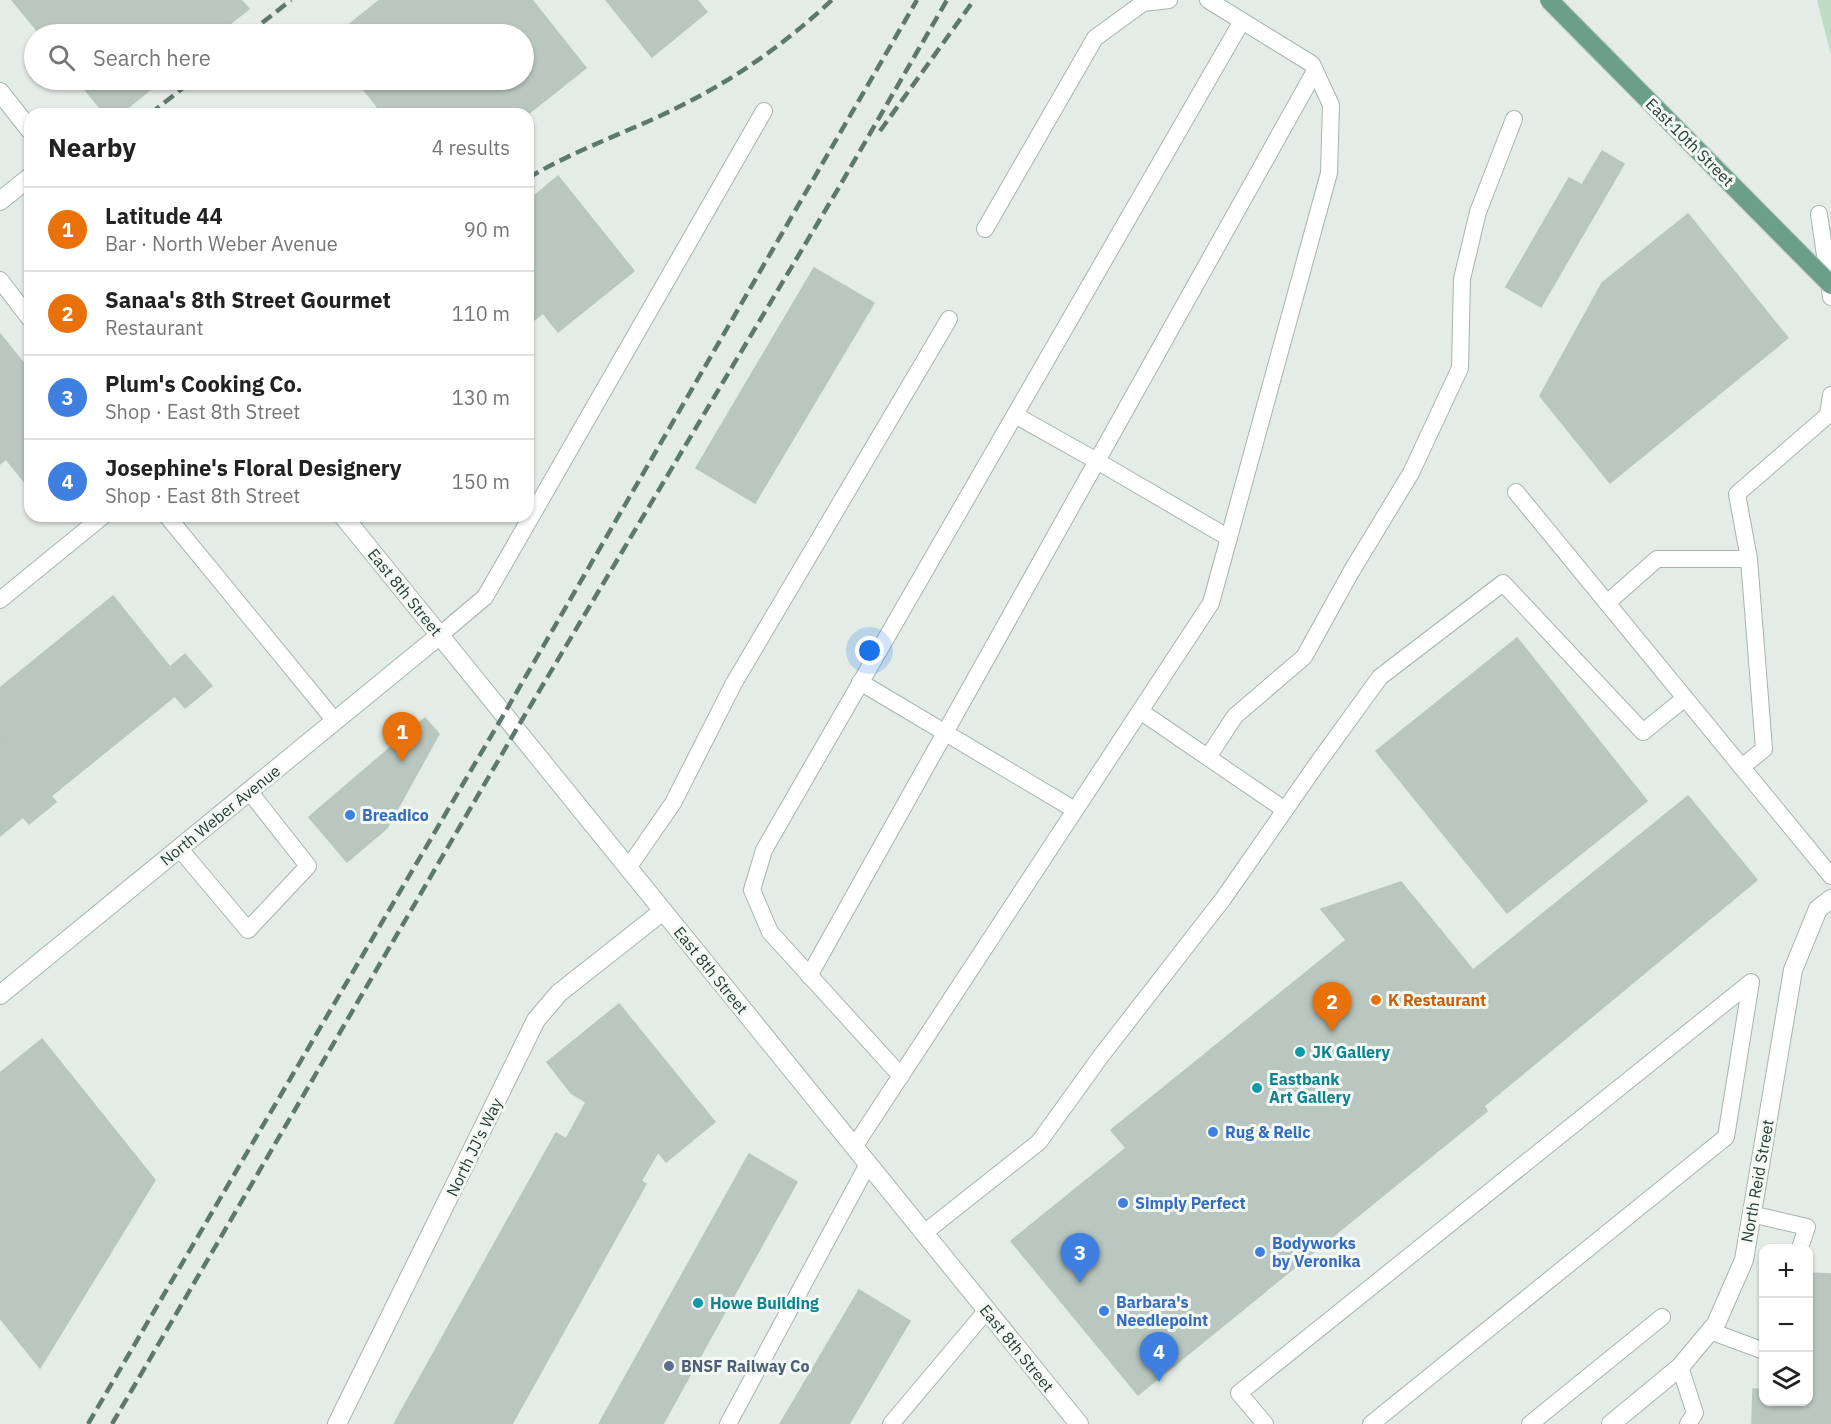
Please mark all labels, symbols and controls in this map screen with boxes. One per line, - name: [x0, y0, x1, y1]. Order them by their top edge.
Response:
- search box: [24, 24, 534, 90]
- icon: search: [45, 41, 78, 74]
- text: Search here: [93, 43, 211, 72]
- street label: East 10th Street: [1642, 94, 1738, 190]
- text: Nearby: [48, 130, 136, 164]
- text: 4 results: [432, 134, 510, 161]
- text: Latitude 44: [105, 201, 223, 230]
- text: 1: [62, 216, 74, 243]
- text: 90 m: [464, 216, 510, 243]
- text: Bar · North Weber Avenue: [105, 230, 338, 257]
- text: Sanaa's 8th Street Gourmet: [105, 285, 391, 314]
- text: 2: [62, 300, 74, 327]
- text: 110 m: [452, 300, 510, 327]
- text: Restaurant: [105, 314, 203, 341]
- text: Plum's Cooking Co.: [105, 369, 303, 398]
- text: 3: [62, 384, 74, 411]
- text: 130 m: [452, 384, 510, 411]
- text: Shop · East 8th Street: [105, 398, 300, 425]
- text: Josephine's Floral Designery: [105, 453, 402, 482]
- text: 4: [62, 468, 74, 495]
- text: 150 m: [452, 468, 510, 495]
- text: Shop · East 8th Street: [105, 482, 300, 509]
- street label: East 8th Street: [364, 544, 446, 640]
- your location: [855, 636, 884, 665]
- pin: 1: [382, 712, 422, 762]
- street label: North Weber Avenue: [156, 760, 284, 870]
- place label: Breadico: [362, 805, 429, 825]
- marker: Breadico: [343, 808, 357, 822]
- street label: East 8th Street: [670, 922, 752, 1018]
- pin: 2: [1312, 982, 1352, 1032]
- place label: K Restaurant: [1388, 990, 1486, 1010]
- marker: K Restaurant: [1369, 993, 1383, 1007]
- place label: JK Gallery: [1312, 1042, 1391, 1062]
- marker: JK Gallery: [1293, 1045, 1307, 1059]
- place label: Eastbank Art Gallery: [1269, 1069, 1351, 1107]
- marker: Eastbank Art Gallery: [1250, 1081, 1264, 1095]
- street label: North JJ's Way: [442, 1095, 506, 1199]
- street label: North Reid Street: [1736, 1118, 1778, 1244]
- place label: Rug & Relic: [1225, 1122, 1310, 1142]
- marker: Rug & Relic: [1206, 1125, 1220, 1139]
- place label: Simply Perfect: [1135, 1193, 1246, 1213]
- marker: Simply Perfect: [1116, 1196, 1130, 1210]
- place label: Bodyworks by Veronika: [1272, 1233, 1361, 1271]
- pin: 3: [1060, 1234, 1100, 1283]
- map controls: [1759, 1244, 1813, 1406]
- button: +: [1759, 1244, 1813, 1298]
- marker: Bodyworks by Veronika: [1253, 1245, 1267, 1259]
- place label: Barbara's Needlepoint: [1116, 1292, 1208, 1330]
- place label: Howe Building: [710, 1293, 819, 1313]
- marker: Howe Building: [691, 1296, 705, 1310]
- button: −: [1759, 1298, 1813, 1352]
- street label: East 8th Street: [976, 1300, 1058, 1396]
- marker: Barbara's Needlepoint: [1097, 1304, 1111, 1318]
- pin: 4: [1140, 1332, 1178, 1382]
- button: layers: [1759, 1352, 1813, 1406]
- place label: BNSF Railway Co: [681, 1356, 809, 1376]
- marker: BNSF Railway Co: [662, 1359, 676, 1373]

